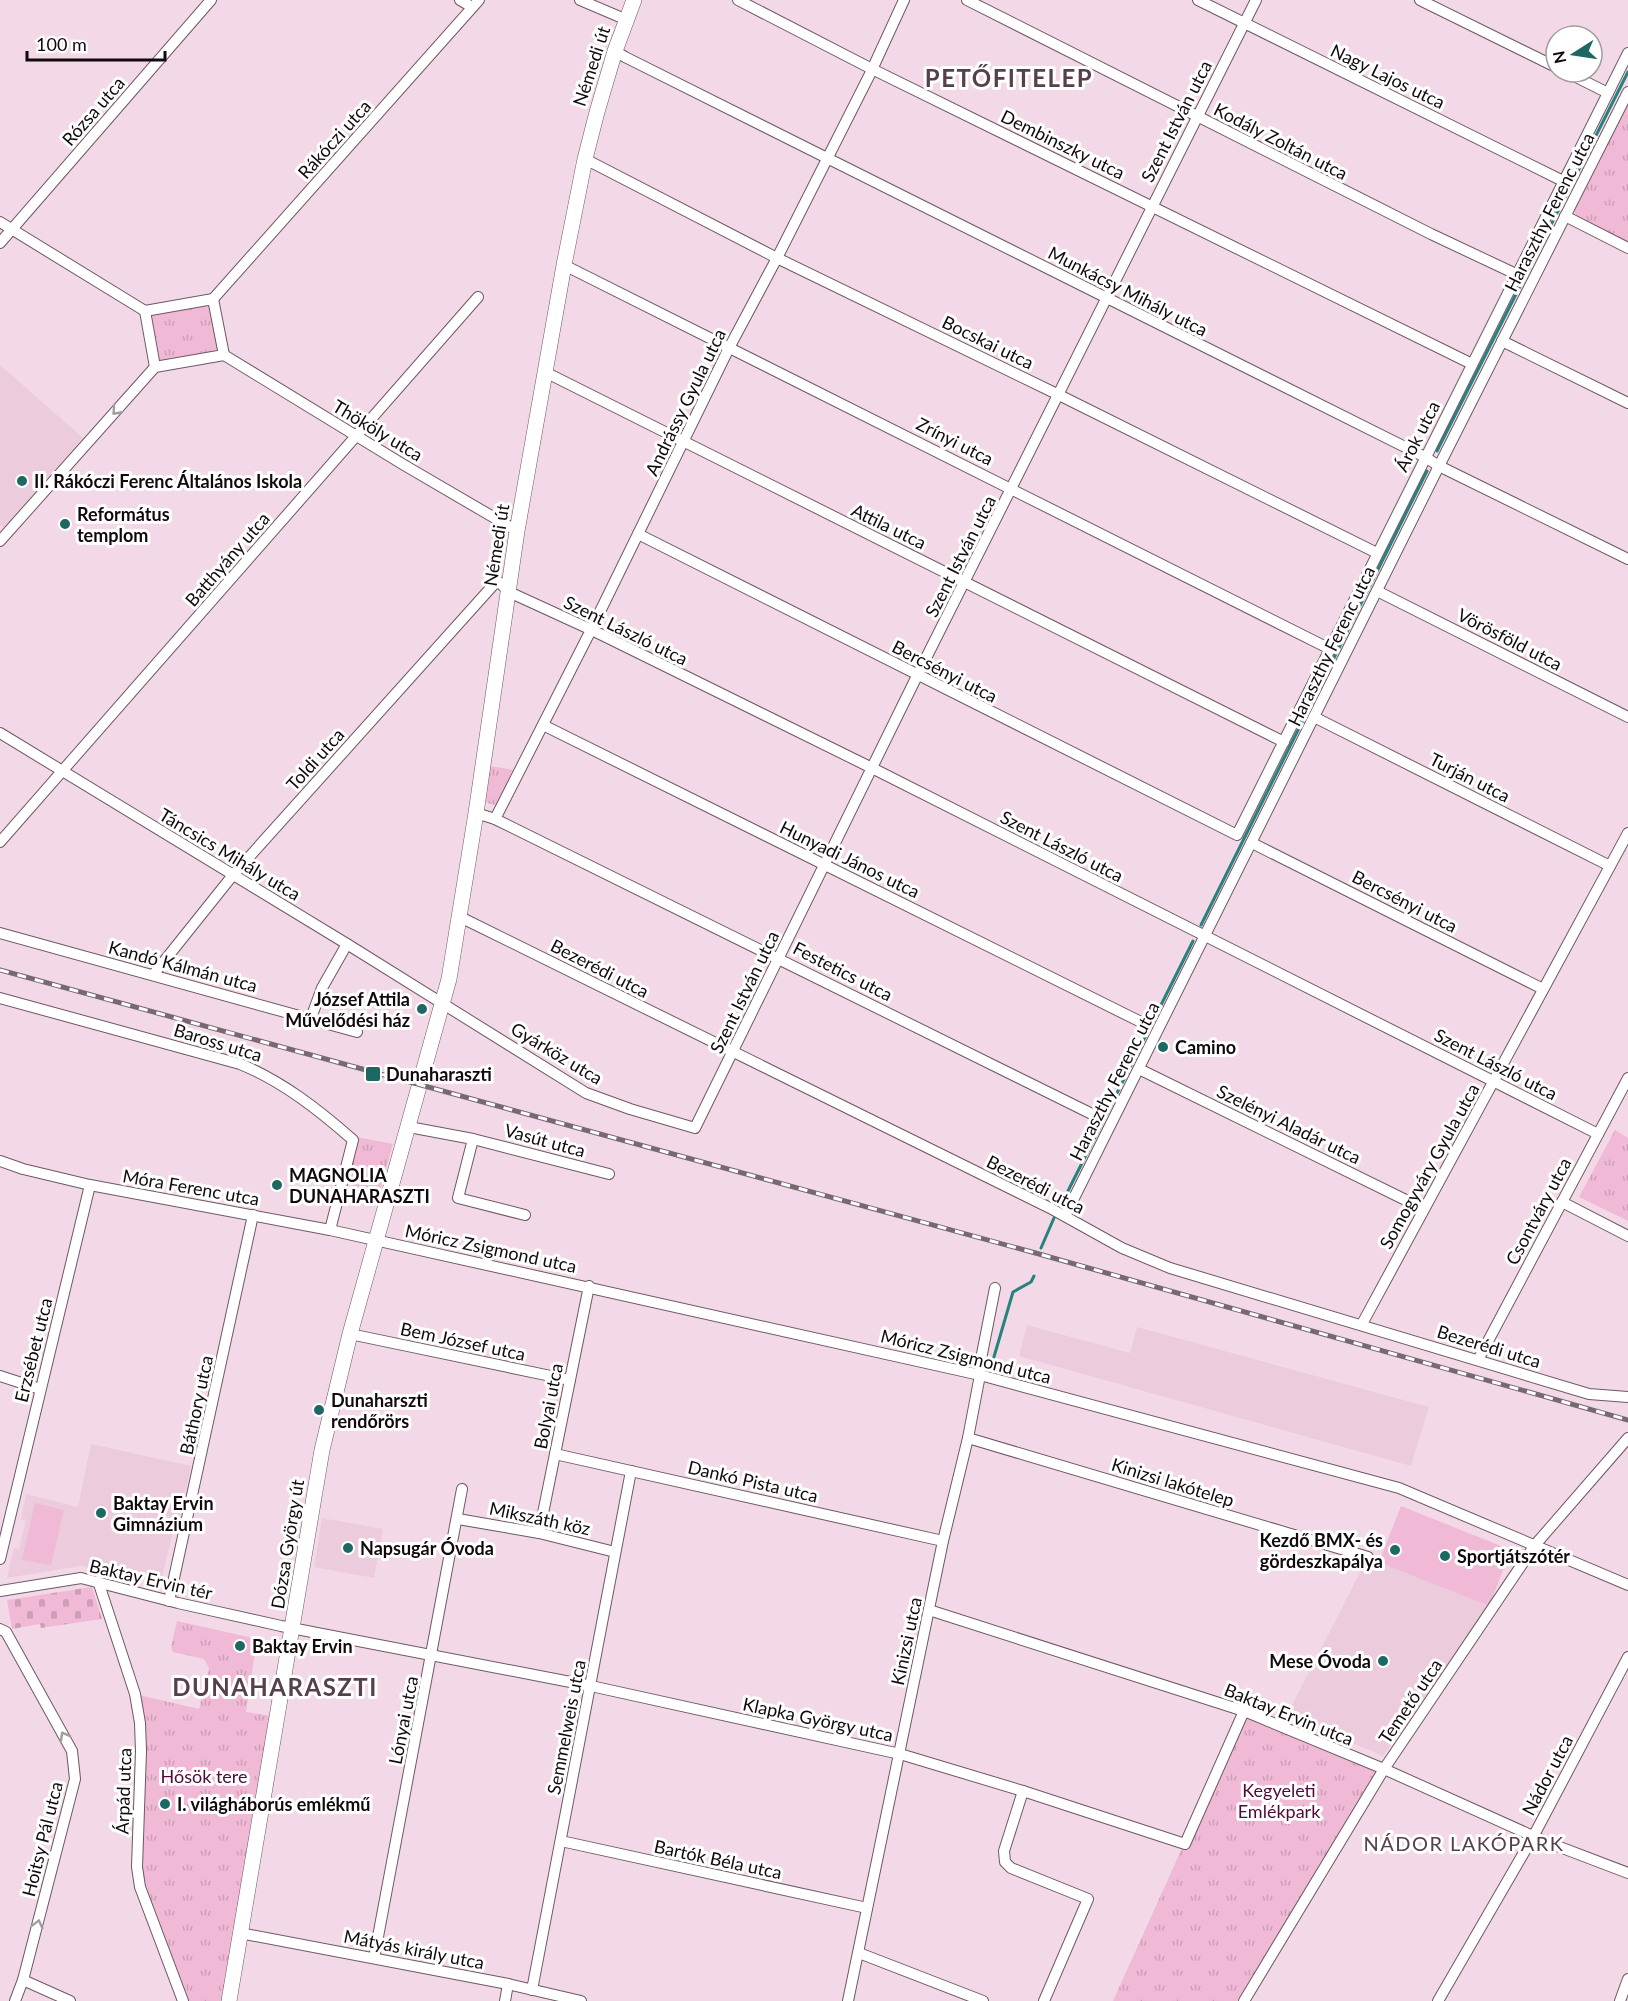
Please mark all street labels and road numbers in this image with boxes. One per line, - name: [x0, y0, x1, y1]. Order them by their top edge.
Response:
- street label: Némedi út: [568, 23, 614, 109]
- street label: Nagy Lajos utca: [1327, 39, 1449, 113]
- street label: Szent István utca: [1136, 56, 1216, 186]
- street label: Rózsa utca: [57, 72, 129, 150]
- street label: Rákóczi utca: [293, 95, 375, 183]
- street label: Kodály Zoltán utca: [1210, 98, 1352, 184]
- street label: Dembinszky utca: [998, 105, 1128, 183]
- street label: Haraszthy Ferenc utca: [1499, 129, 1599, 295]
- street label: Munkácsy Mihály utca: [1045, 241, 1211, 341]
- street label: Bocskai utca: [939, 310, 1037, 374]
- street label: Andrássy Gyula utca: [640, 325, 730, 479]
- street label: Thököly utca: [329, 394, 427, 466]
- street label: Árok utca: [1390, 397, 1444, 475]
- street label: Zrínyi utca: [913, 412, 997, 470]
- street label: Szent István utca: [920, 491, 1000, 621]
- street label: Attila utca: [848, 499, 930, 553]
- street label: Némedi út: [479, 502, 513, 588]
- street label: Batthyány utca: [180, 507, 274, 611]
- street label: Haraszthy Ferenc utca: [1283, 562, 1379, 730]
- street label: Szent László utca: [560, 591, 692, 669]
- street label: Vörösföld utca: [1454, 603, 1566, 675]
- street label: Bercsényi utca: [889, 635, 1001, 707]
- street label: Toldi utca: [281, 723, 349, 795]
- street label: Turján utca: [1426, 747, 1514, 807]
- street label: Táncsics Mihály utca: [155, 803, 305, 905]
- street label: Szent László utca: [997, 806, 1127, 886]
- street label: Hunyadi János utca: [777, 816, 923, 902]
- street label: Bercsényi utca: [1349, 865, 1461, 937]
- street label: Szent István utca: [705, 927, 783, 1057]
- street label: Bezerédi utca: [547, 934, 653, 1002]
- street label: Kandó Kálmán utca: [106, 936, 260, 996]
- street label: Festetics utca: [790, 937, 896, 1005]
- street label: Haraszthy Ferenc utca: [1064, 998, 1164, 1164]
- street label: Gyárköz utca: [507, 1017, 607, 1089]
- street label: Baross utca: [171, 1018, 265, 1066]
- street label: Szent László utca: [1431, 1024, 1561, 1104]
- street label: Szelényi Aladár utca: [1214, 1080, 1364, 1168]
- street label: Somogyváry Gyula utca: [1374, 1080, 1484, 1252]
- street label: Vasút utca: [502, 1119, 588, 1161]
- street label: Bezerédi utca: [983, 1150, 1089, 1218]
- street label: Csontváry utca: [1500, 1154, 1576, 1268]
- street label: Móra Ferenc utca: [121, 1164, 261, 1210]
- street label: Móricz Zsigmond utca: [403, 1219, 579, 1277]
- street label: Erzsébet utca: [9, 1296, 57, 1404]
- street label: Bem József utca: [399, 1317, 527, 1365]
- street label: Bezerédi utca: [1435, 1320, 1543, 1372]
- street label: Móricz Zsigmond utca: [879, 1324, 1053, 1388]
- street label: Báthory utca: [175, 1353, 217, 1457]
- street label: Bolyai utca: [529, 1361, 567, 1451]
- street label: Kinizsi lakótelep: [1109, 1453, 1237, 1511]
- street label: Dankó Pista utca: [686, 1455, 820, 1507]
- street label: Dózsa György út: [266, 1477, 308, 1610]
- street label: Mikszáth köz: [487, 1497, 593, 1539]
- street label: Baktay Ervin tér: [87, 1554, 215, 1604]
- street label: Kinizsi utca: [886, 1595, 926, 1687]
- street label: Temető utca: [1374, 1654, 1446, 1748]
- street label: Semmelweis utca: [542, 1658, 590, 1796]
- street label: Lónyai utca: [384, 1674, 422, 1766]
- street label: Baktay Ervin utca: [1221, 1678, 1357, 1750]
- street label: Klapka György utca: [741, 1692, 895, 1746]
- street label: Nádor utca: [1517, 1731, 1577, 1819]
- street label: Árpád utca: [110, 1747, 136, 1835]
- street label: Hoitsy Pál utca: [17, 1779, 67, 1899]
- street label: Bartók Béla utca: [652, 1835, 784, 1883]
- street label: Mátyás király utca: [342, 1925, 486, 1973]

